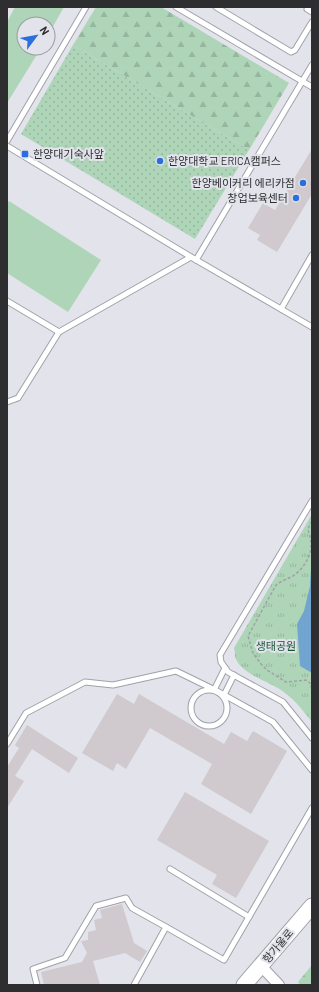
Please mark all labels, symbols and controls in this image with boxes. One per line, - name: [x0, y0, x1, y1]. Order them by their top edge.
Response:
- north arrow: [16, 16, 56, 56]
- text: N: [37, 24, 52, 37]
- place label: 한양대기숙사앞: [33, 147, 104, 160]
- marker: 한양대기숙사앞: [20, 149, 30, 159]
- place label: 한양대학교 ERICA캠퍼스: [168, 154, 281, 167]
- marker: 한양대학교 ERICA캠퍼스: [155, 156, 165, 166]
- place label: 한양베이커리 에리카점: [192, 176, 295, 189]
- marker: 한양베이커리 에리카점: [298, 178, 308, 188]
- place label: 창업보육센터: [227, 191, 288, 204]
- marker: 창업보육센터: [291, 193, 301, 203]
- park label: 생태공원: [256, 639, 296, 652]
- street label: 항가울로: [260, 926, 296, 965]

